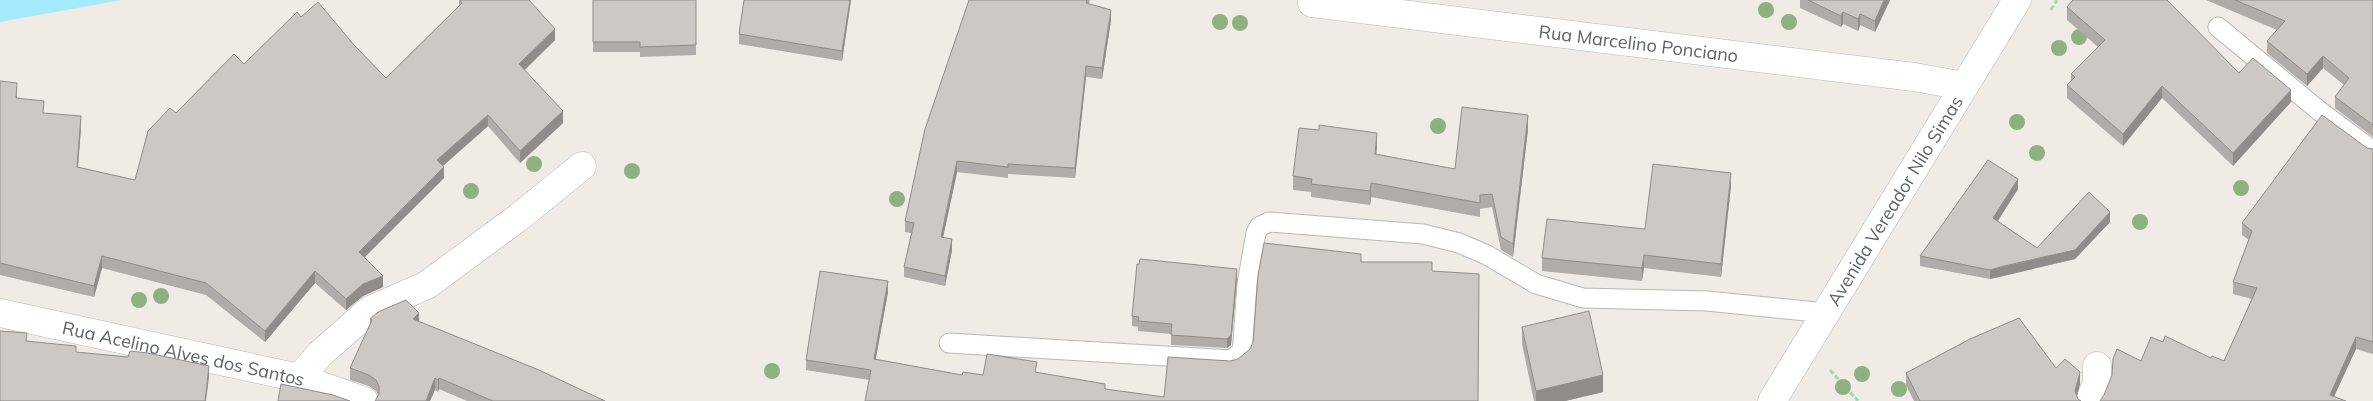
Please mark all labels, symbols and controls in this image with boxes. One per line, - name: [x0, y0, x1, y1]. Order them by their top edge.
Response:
- street label: Rua Marcelino Ponciano: [1537, 19, 1740, 67]
- street label: Avenida Vereador Nilo Simas: [1822, 91, 1967, 310]
- street label: Rua Acelino Alves dos Santos: [60, 315, 308, 391]

